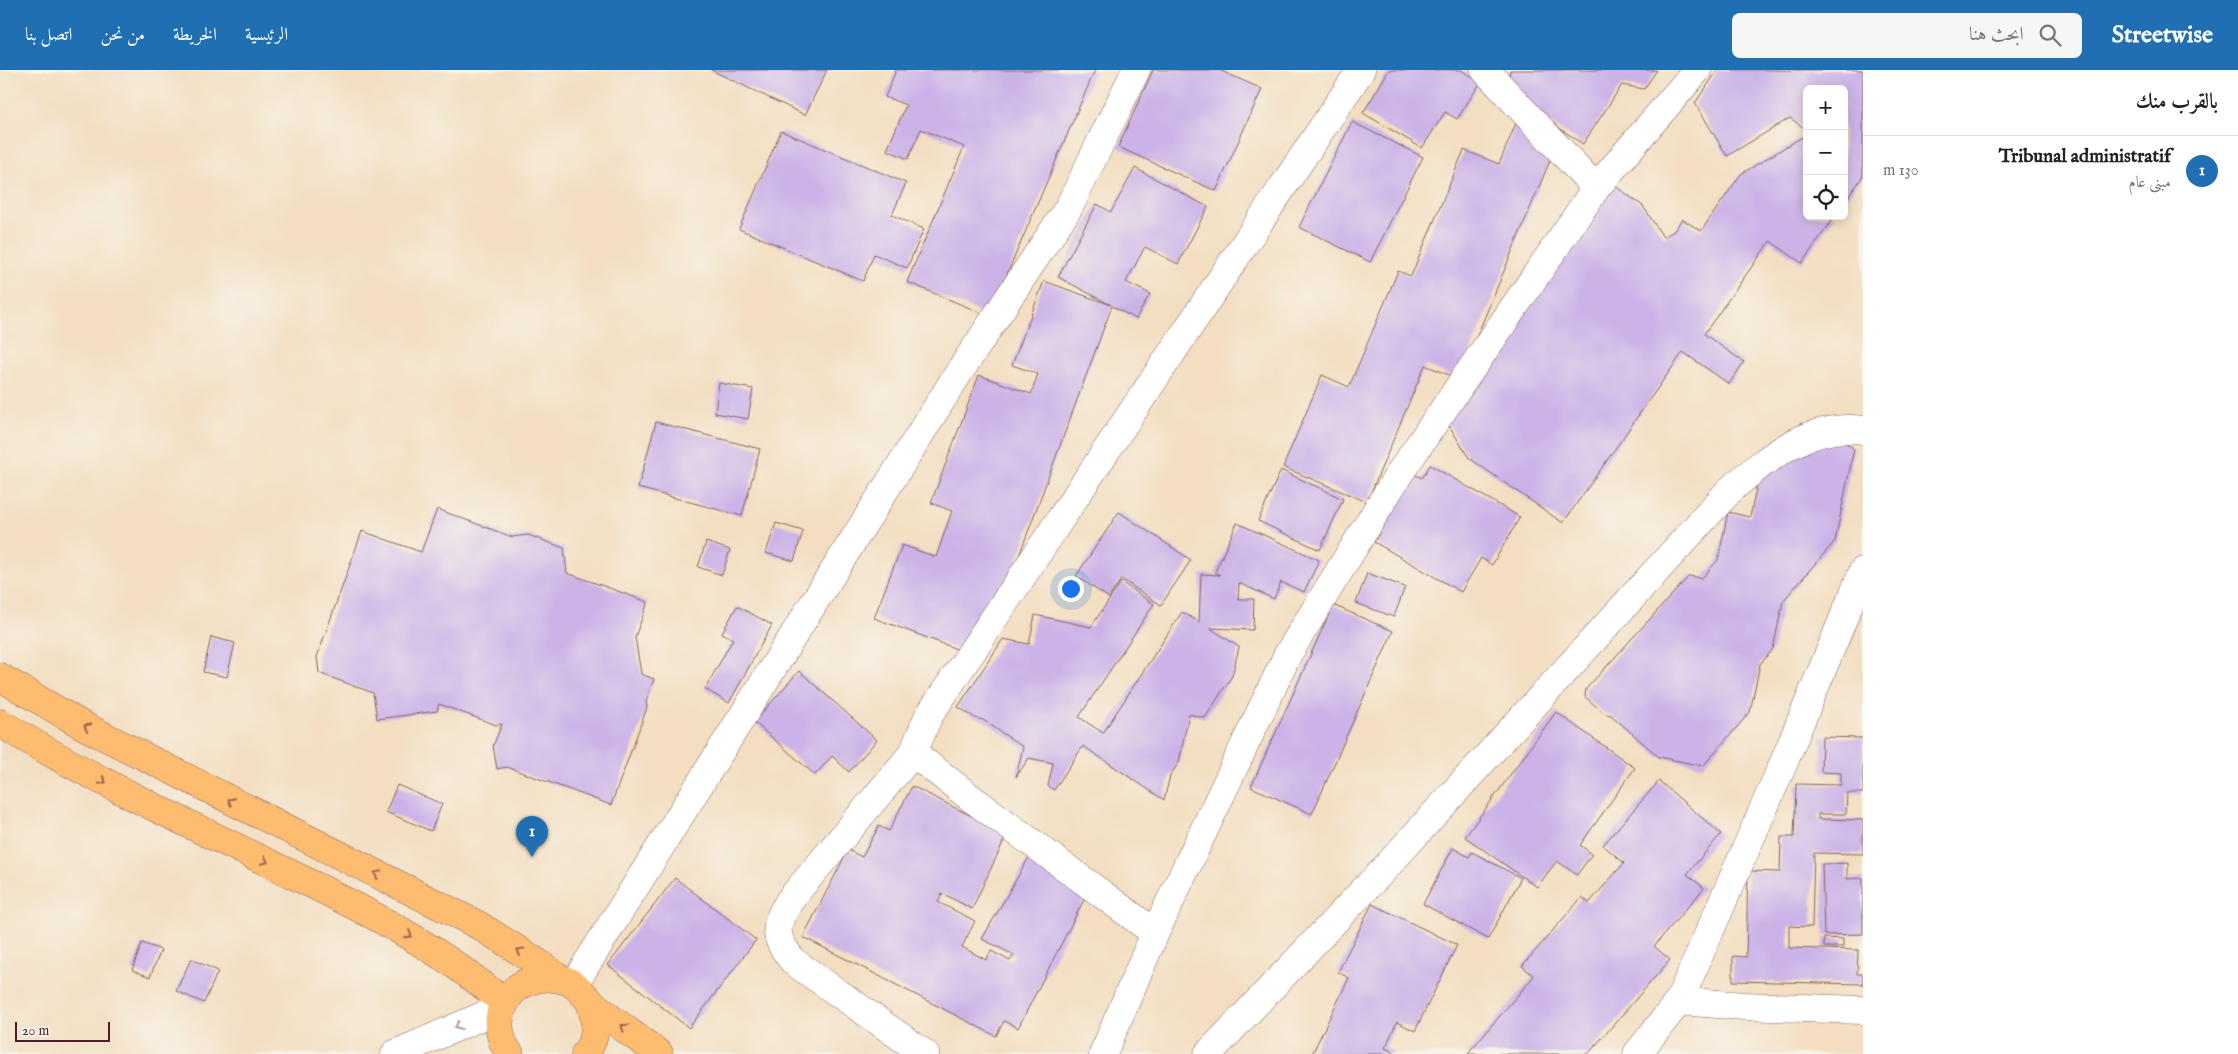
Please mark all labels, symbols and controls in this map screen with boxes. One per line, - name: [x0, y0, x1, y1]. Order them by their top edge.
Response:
- search box: [1732, 13, 2082, 58]
- text: Streetwise: [2112, 20, 2213, 51]
- icon: search: [2036, 21, 2064, 49]
- text: ابحث هنا: [1969, 23, 2024, 47]
- text: اتصل بنا: [25, 24, 72, 47]
- text: من نحن: [100, 24, 145, 47]
- text: الخريطة: [173, 24, 217, 47]
- text: الرئيسية: [245, 24, 288, 47]
- map controls: [1803, 85, 1848, 220]
- button: +: [1803, 85, 1848, 130]
- text: بالقرب منك: [2136, 89, 2218, 116]
- button: −: [1803, 130, 1848, 175]
- text: Tribunal administratif: [1999, 145, 2171, 169]
- text: 130 m: [1883, 161, 1919, 181]
- text: 1: [2199, 161, 2205, 181]
- text: مبنى عام: [2129, 173, 2171, 193]
- button: locate: [1803, 175, 1848, 220]
- your location: [1058, 576, 1084, 602]
- one-way arrow: [83, 723, 92, 733]
- one-way arrow: [98, 775, 107, 785]
- one-way arrow: [228, 797, 237, 807]
- pin: 1: [516, 816, 548, 857]
- one-way arrow: [259, 855, 268, 865]
- one-way arrow: [373, 869, 382, 880]
- one-way arrow: [404, 928, 413, 938]
- one-way arrow: [516, 947, 525, 957]
- scale bar: [15, 1019, 110, 1042]
- one-way arrow: [454, 1019, 463, 1030]
- text: 20 m: [22, 1022, 49, 1040]
- one-way arrow: [620, 1024, 630, 1033]

